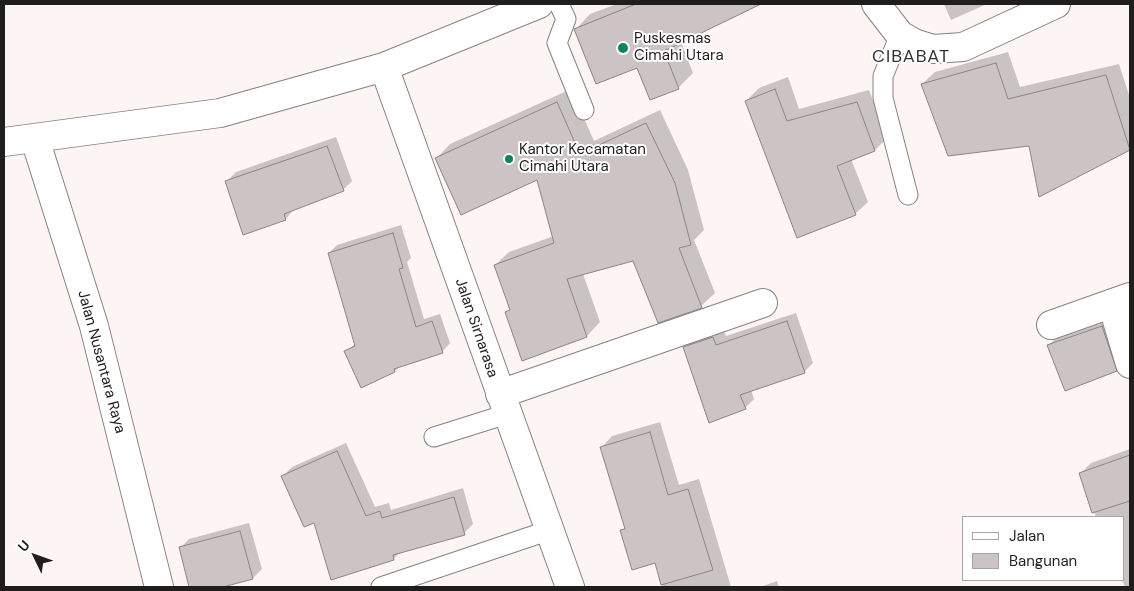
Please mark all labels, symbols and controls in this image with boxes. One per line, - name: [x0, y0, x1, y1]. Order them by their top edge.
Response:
- place label: Puskesmas Cimahi Utara: [634, 30, 724, 65]
- marker: Puskesmas Cimahi Utara: [616, 41, 630, 55]
- district label: CIBABAT: [871, 46, 951, 68]
- place label: Kantor Kecamatan Cimahi Utara: [519, 141, 646, 176]
- marker: Kantor Kecamatan Cimahi Utara: [503, 153, 515, 165]
- street label: Jalan Sirnarasa: [451, 276, 501, 380]
- street label: Jalan Nusantara Raya: [73, 288, 129, 436]
- legend: [962, 516, 1124, 581]
- text: Jalan: [1009, 526, 1045, 546]
- north arrow: [10, 531, 60, 581]
- text: U: [14, 536, 34, 556]
- text: Bangunan: [1009, 551, 1077, 571]

